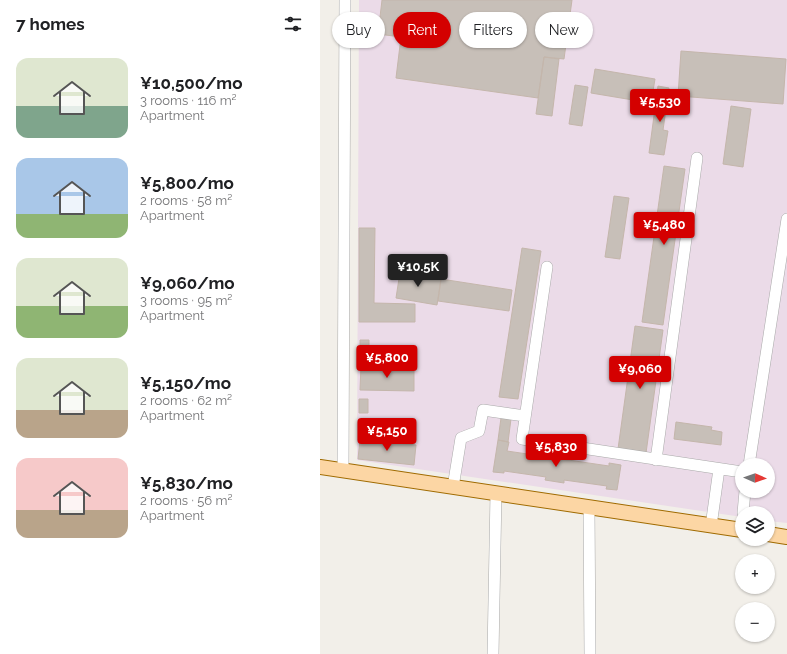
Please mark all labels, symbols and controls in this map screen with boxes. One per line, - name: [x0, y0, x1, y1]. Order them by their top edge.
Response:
- chip: Buy: [332, 12, 385, 48]
- chip: Rent: [393, 12, 451, 48]
- chip: Filters: [459, 12, 527, 48]
- chip: New: [535, 12, 593, 48]
- icon: filters: [282, 13, 304, 35]
- text: 7 homes: [16, 14, 85, 34]
- text: ¥10,500/mo: [140, 73, 242, 93]
- icon: home: [48, 74, 96, 122]
- pin: ¥5,530: [627, 89, 693, 123]
- text: 3 rooms · 116 m²: [140, 93, 237, 108]
- text: ¥5,530: [639, 94, 681, 109]
- text: Apartment: [140, 108, 204, 123]
- text: ¥5,800/mo: [140, 173, 234, 193]
- icon: home: [48, 174, 96, 222]
- text: 2 rooms · 58 m²: [140, 193, 232, 208]
- text: Apartment: [140, 208, 204, 223]
- pin: ¥5,480: [631, 212, 697, 246]
- text: ¥5,480: [643, 217, 685, 232]
- pin: ¥10.5K: [385, 254, 451, 288]
- text: ¥10.5K: [397, 259, 439, 274]
- text: ¥9,060/mo: [140, 273, 235, 293]
- icon: home: [48, 274, 96, 322]
- text: 3 rooms · 95 m²: [140, 293, 232, 308]
- text: Apartment: [140, 308, 204, 323]
- pin: ¥5,800: [354, 345, 420, 379]
- text: ¥5,800: [365, 350, 409, 365]
- pin: ¥9,060: [607, 356, 673, 390]
- text: ¥9,060: [618, 361, 662, 376]
- text: ¥5,150/mo: [140, 373, 231, 393]
- icon: home: [48, 374, 96, 422]
- text: 2 rooms · 62 m²: [140, 393, 232, 408]
- text: Apartment: [140, 408, 204, 423]
- pin: ¥5,150: [354, 418, 420, 452]
- text: ¥5,150: [366, 423, 408, 438]
- pin: ¥5,830: [523, 434, 589, 468]
- text: ¥5,830: [535, 439, 577, 454]
- north arrow: [735, 458, 775, 498]
- map controls: [735, 458, 775, 642]
- text: ¥5,830/mo: [140, 473, 233, 493]
- icon: home: [48, 474, 96, 522]
- text: 2 rooms · 56 m²: [140, 493, 232, 508]
- button: layers: [735, 506, 775, 546]
- text: Apartment: [140, 508, 204, 523]
- button: +: [735, 554, 775, 594]
- button: −: [735, 602, 775, 642]

